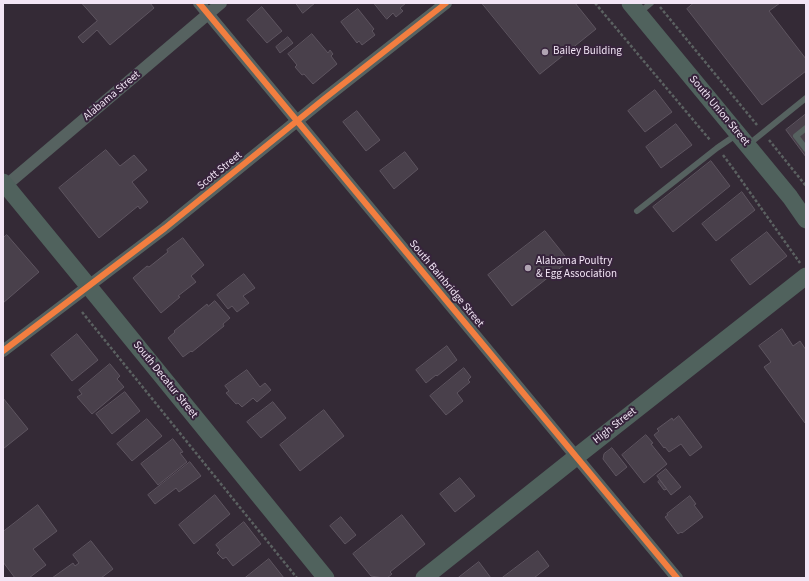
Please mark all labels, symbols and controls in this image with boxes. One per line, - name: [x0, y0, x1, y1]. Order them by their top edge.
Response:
- place label: Bailey Building: [553, 45, 622, 59]
- marker: Bailey Building: [540, 47, 550, 57]
- street label: Alabama Street: [81, 68, 143, 124]
- street label: South Union Street: [686, 73, 752, 149]
- street label: Scott Street: [195, 149, 245, 193]
- street label: South Bainbridge Street: [406, 238, 486, 330]
- place label: Alabama Poultry & Egg Association: [536, 255, 617, 281]
- marker: Alabama Poultry & Egg Association: [523, 263, 533, 273]
- street label: South Decatur Street: [130, 339, 200, 421]
- street label: High Street: [591, 405, 639, 447]

